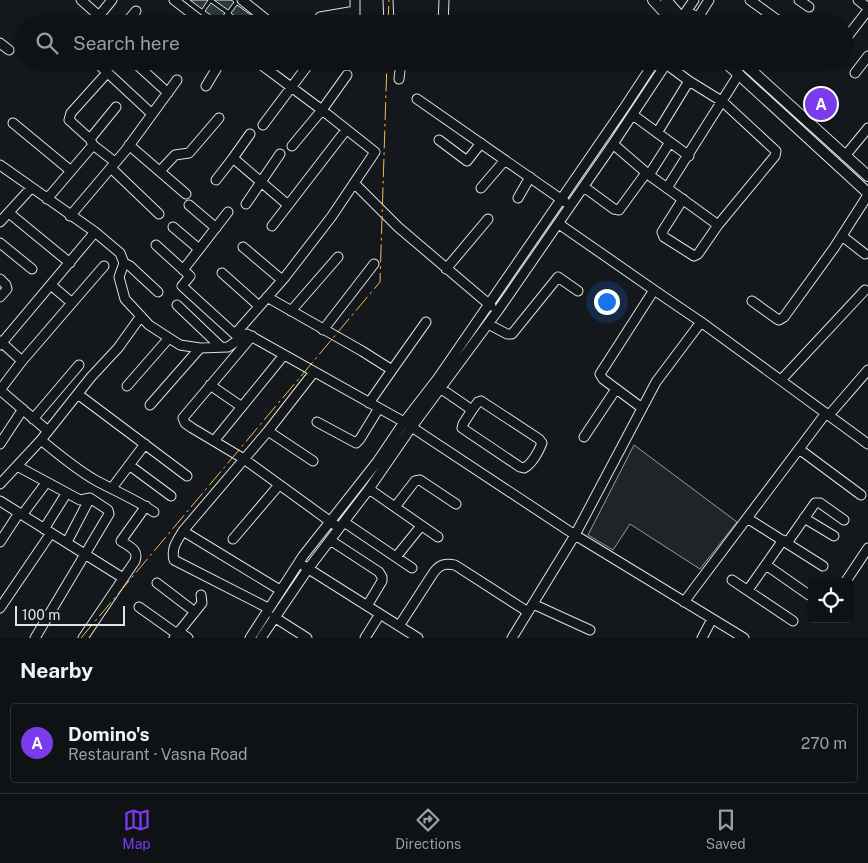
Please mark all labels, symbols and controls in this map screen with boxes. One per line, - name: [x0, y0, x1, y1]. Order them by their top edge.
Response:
- search box: [15, 15, 853, 70]
- icon: search: [33, 29, 61, 57]
- text: Search here: [73, 32, 180, 54]
- pin: A: [805, 85, 837, 123]
- your location: [594, 289, 620, 315]
- map controls: [808, 578, 853, 623]
- button: locate: [808, 578, 853, 623]
- scale bar: [15, 603, 125, 626]
- text: 100 m: [22, 607, 60, 623]
- text: Nearby: [20, 658, 93, 683]
- text: Domino's: [68, 723, 150, 745]
- text: A: [31, 734, 43, 753]
- text: 270 m: [801, 734, 847, 753]
- text: Restaurant · Vasna Road: [68, 745, 248, 764]
- tab: Map: [122, 806, 151, 852]
- tab: Directions: [395, 806, 461, 852]
- tab: Saved: [706, 806, 746, 852]

